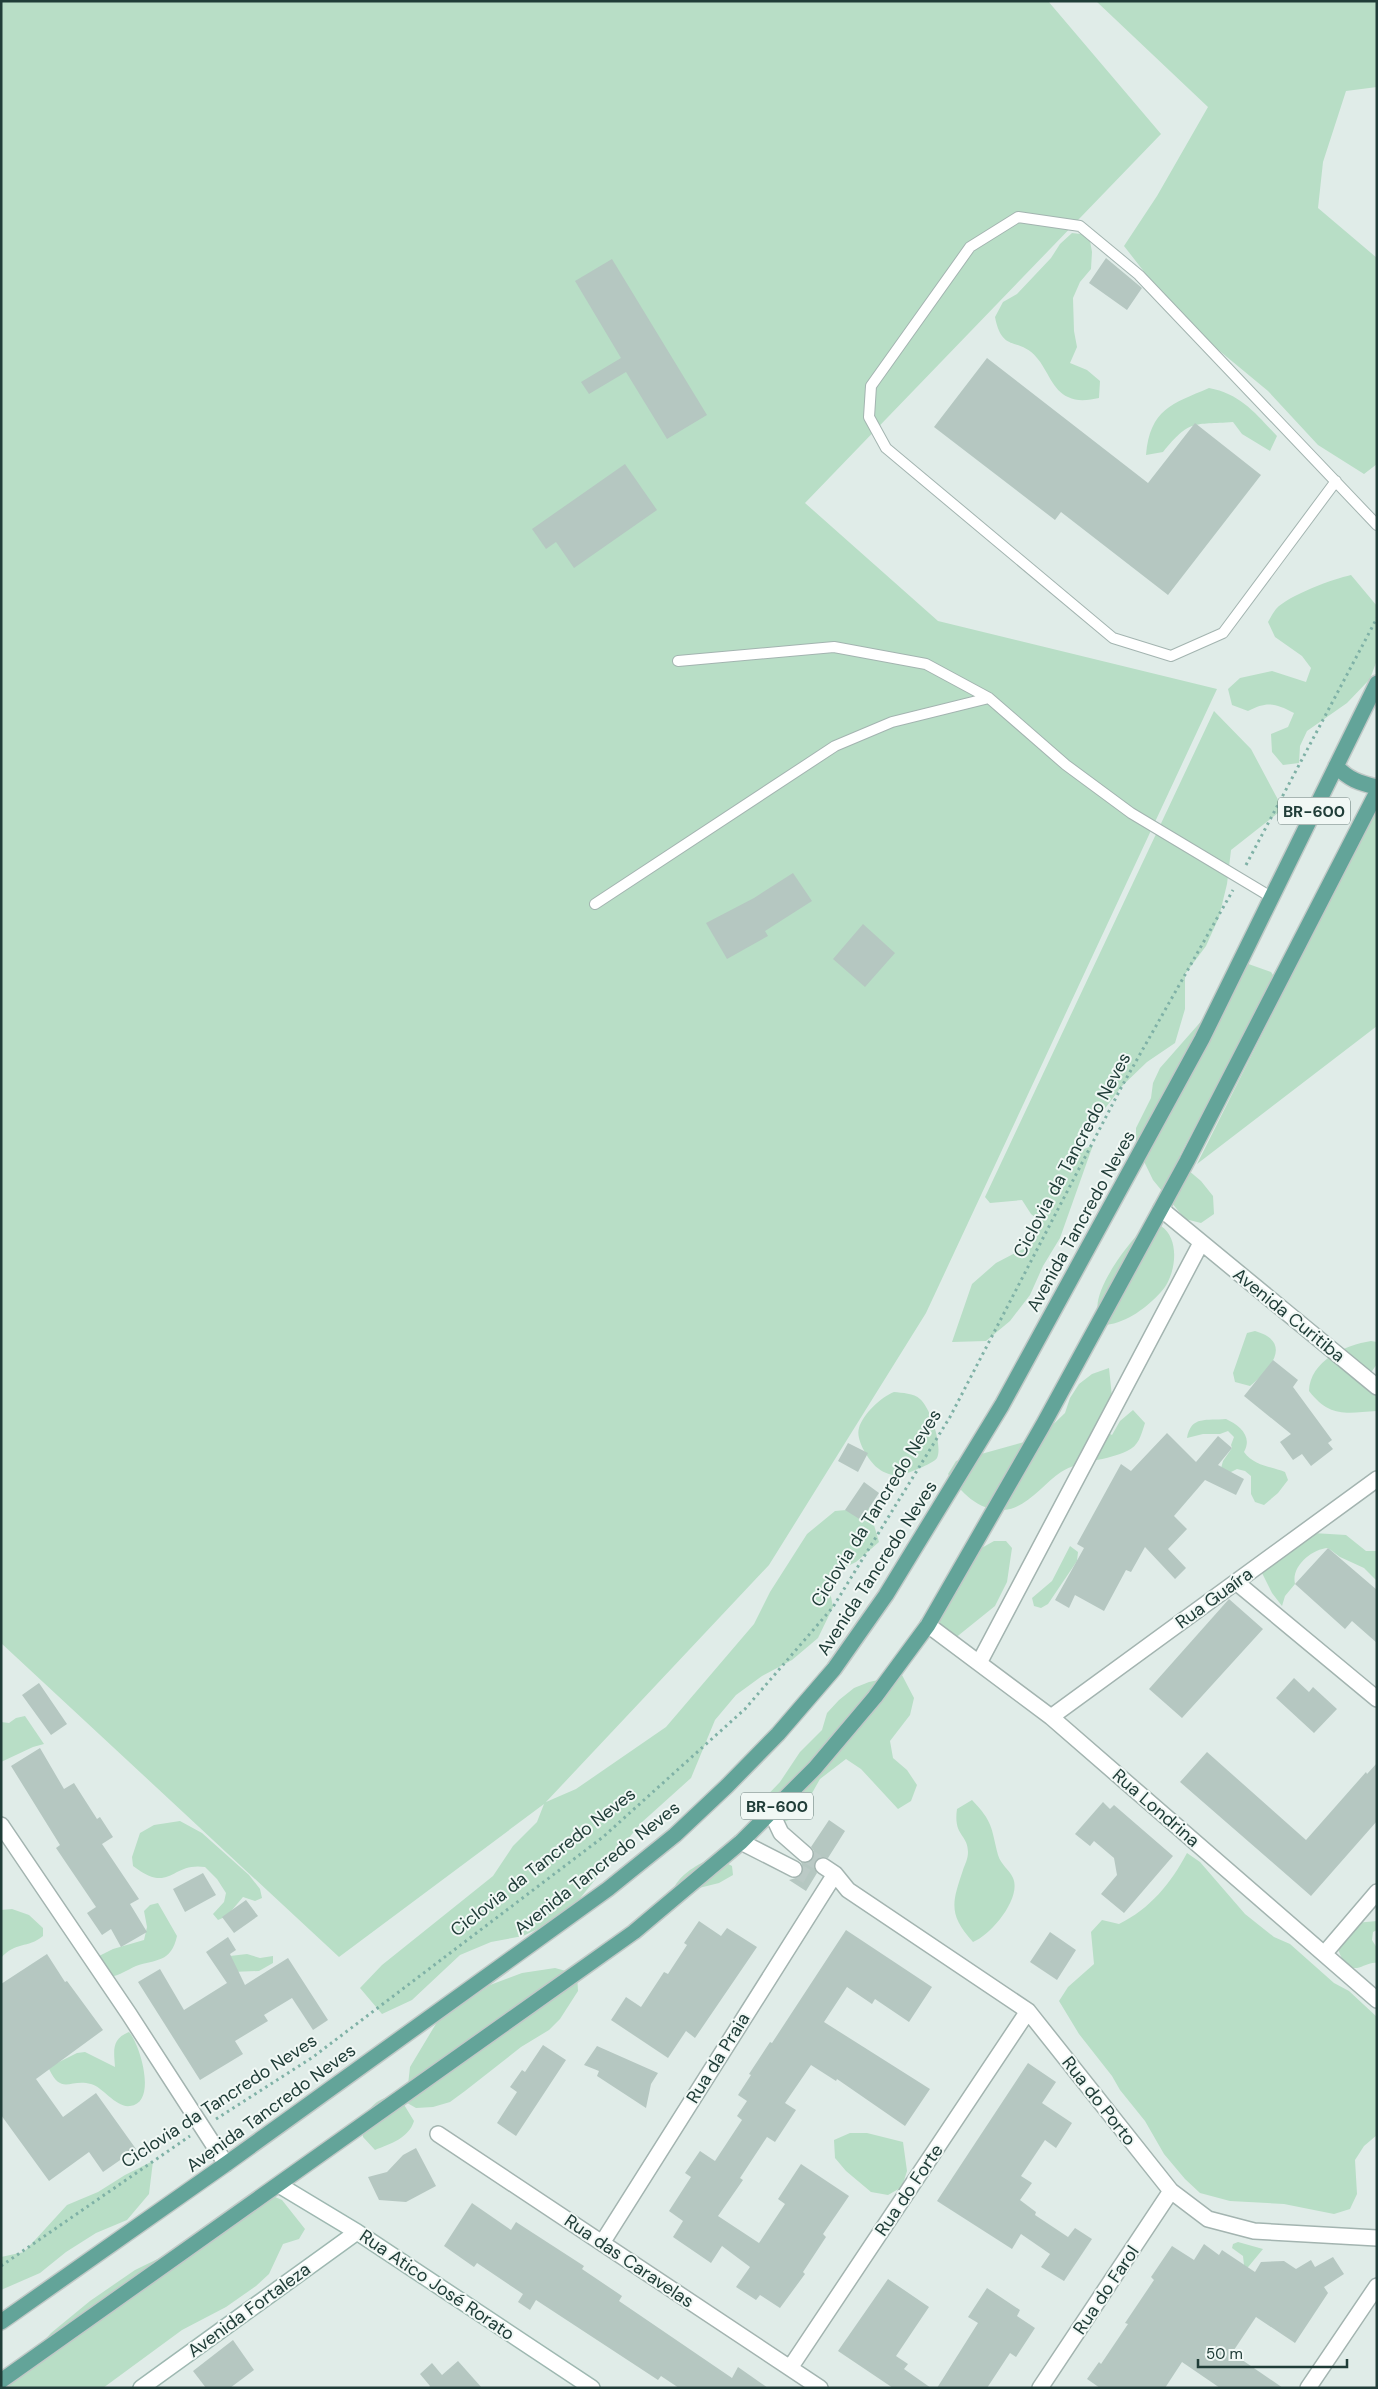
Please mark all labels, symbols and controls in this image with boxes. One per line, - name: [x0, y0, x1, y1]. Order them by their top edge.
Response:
- road number: BR-600: [1278, 798, 1350, 824]
- street label: Ciclovia da Tancredo Neves: [1008, 1048, 1136, 1262]
- street label: Avenida Tancredo Neves: [1021, 1126, 1141, 1316]
- street label: Avenida Curitiba: [1228, 1262, 1350, 1368]
- street label: Ciclovia da Tancredo Neves: [805, 1404, 947, 1612]
- street label: Avenida Tancredo Neves: [811, 1476, 943, 1660]
- street label: Rua Guaíra: [1171, 1562, 1257, 1634]
- street label: Rua Londrina: [1107, 1763, 1205, 1853]
- street label: Ciclovia da Tancredo Neves: [445, 1782, 641, 1942]
- road number: BR-600: [741, 1792, 813, 1820]
- street label: Avenida Tancredo Neves: [509, 1796, 685, 1940]
- street label: Rua da Praia: [681, 2008, 755, 2108]
- street label: Ciclovia da Tancredo Neves: [116, 2029, 322, 2173]
- street label: Avenida Tancredo Neves: [181, 2038, 361, 2178]
- street label: Rua do Porto: [1057, 2051, 1141, 2151]
- street label: Rua do Forte: [869, 2139, 949, 2241]
- street label: Rua das Caravelas: [560, 2209, 698, 2313]
- street label: Rua Atico José Rorato: [355, 2224, 519, 2346]
- street label: Rua do Farol: [1067, 2241, 1145, 2339]
- street label: Avenida Fortaleza: [183, 2257, 315, 2363]
- scale bar: [1198, 2336, 1347, 2368]
- text: 50 m: [1206, 2344, 1243, 2364]

